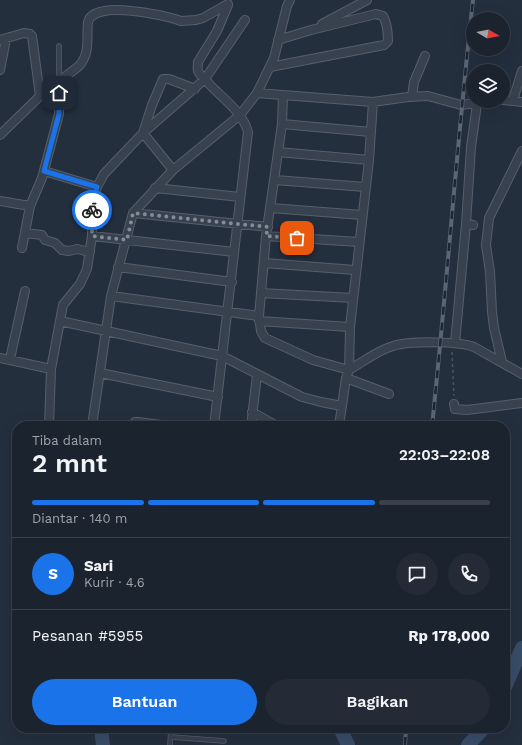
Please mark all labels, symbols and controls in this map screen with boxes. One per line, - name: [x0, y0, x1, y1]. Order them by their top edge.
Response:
- north arrow: [466, 12, 510, 56]
- map controls: [466, 12, 510, 108]
- button: layers: [466, 64, 510, 108]
- pin: [42, 76, 76, 110]
- icon: home: [48, 82, 70, 104]
- courier: [72, 190, 112, 230]
- icon: bike: [81, 199, 103, 221]
- pin: [280, 221, 314, 255]
- icon: bag: [286, 227, 308, 249]
- text: Tiba dalam: [32, 433, 102, 448]
- text: 22:03–22:08: [399, 446, 490, 464]
- text: 2 mnt: [32, 448, 107, 478]
- text: Diantar · 140 m: [32, 511, 127, 526]
- button: chat: [396, 553, 438, 595]
- button: phone: [448, 553, 490, 595]
- text: Sari: [84, 557, 113, 575]
- text: S: [48, 565, 58, 583]
- text: Kurir · 4.6: [84, 575, 145, 590]
- text: Pesanan #5955: [32, 627, 143, 645]
- text: Rp 178,000: [408, 627, 490, 645]
- button: Bantuan: [32, 679, 257, 725]
- button: Bagikan: [265, 679, 490, 725]

